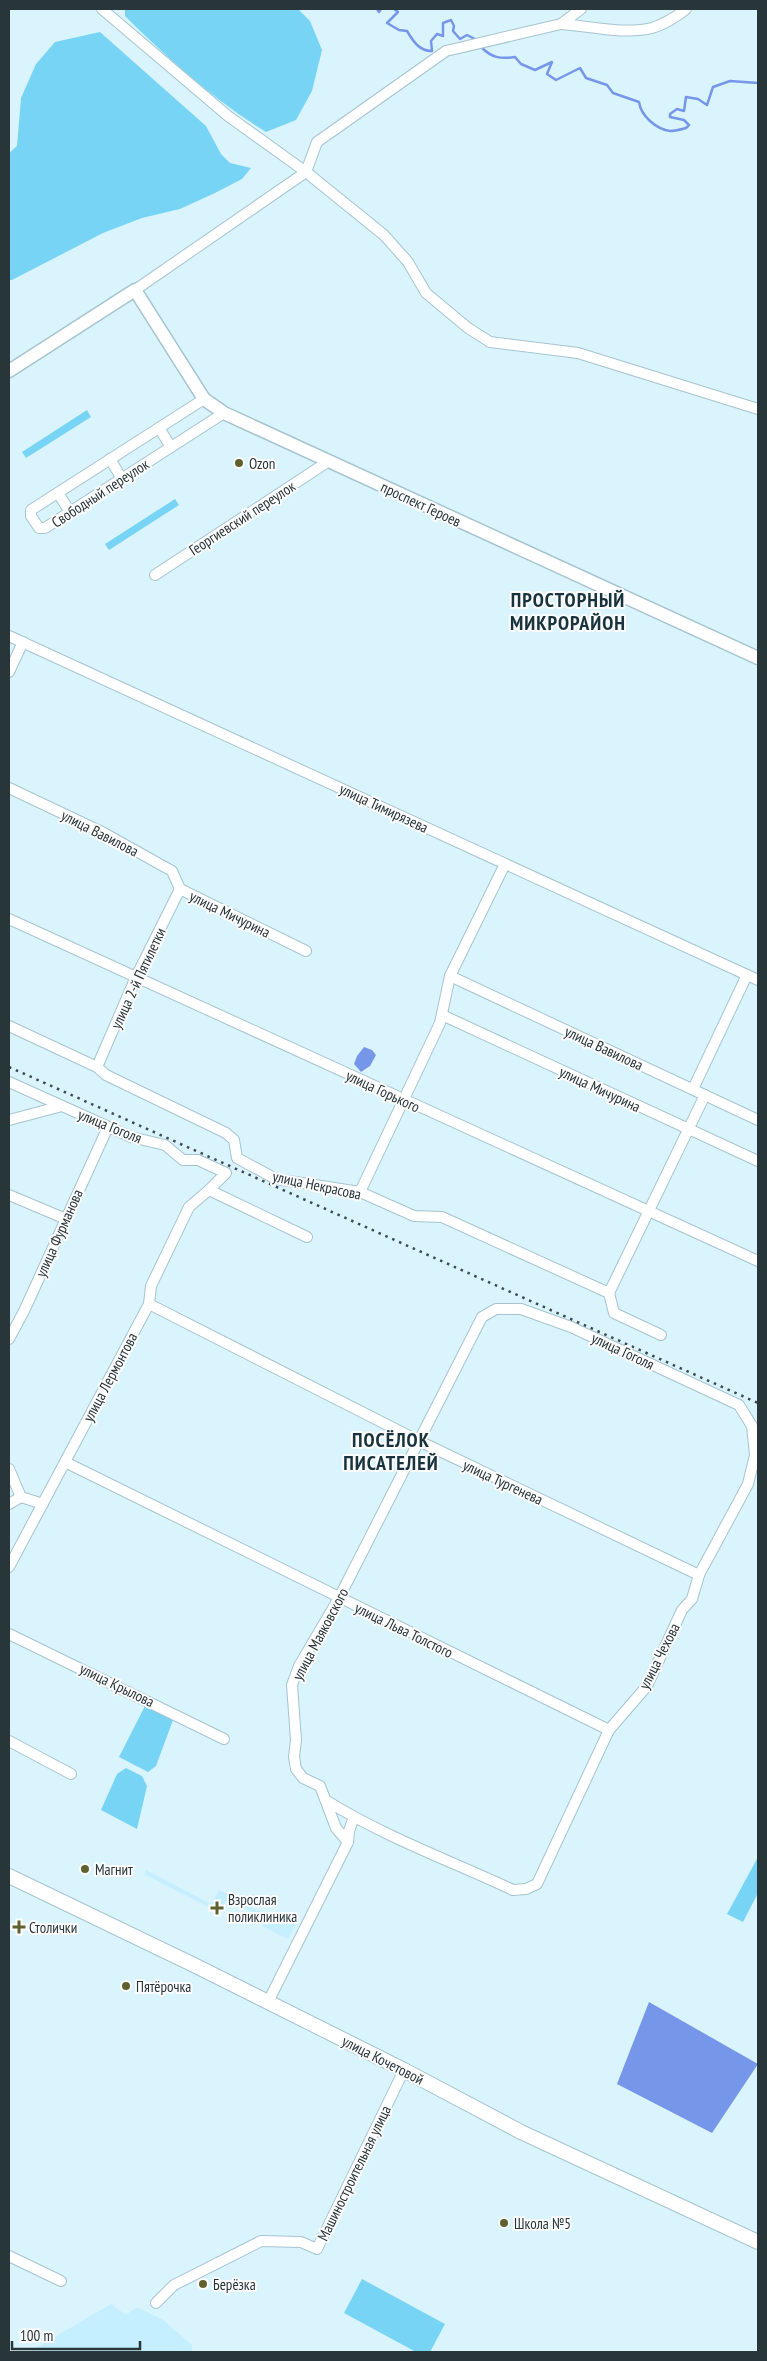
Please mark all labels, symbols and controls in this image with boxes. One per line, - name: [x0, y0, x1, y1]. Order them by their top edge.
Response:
- street label: Свободный переулок: [48, 454, 152, 532]
- place label: Ozon: [249, 454, 275, 473]
- marker: Ozon: [233, 457, 245, 469]
- street label: Георгиевский переулок: [185, 476, 299, 559]
- street label: проспект Героев: [378, 477, 464, 531]
- district label: ПРОСТОРНЫЙ МИКРОРАЙОН: [510, 587, 626, 636]
- street label: улица Тимирязева: [337, 779, 431, 837]
- street label: улица Вавилова: [58, 805, 142, 861]
- street label: улица Мичурина: [187, 886, 273, 942]
- street label: улица 2-й Пятилетки: [106, 924, 170, 1032]
- street label: улица Вавилова: [562, 1022, 646, 1074]
- street label: улица Мичурина: [556, 1062, 644, 1116]
- street label: улица Горького: [343, 1066, 423, 1116]
- street label: улица Гоголя: [75, 1105, 145, 1147]
- street label: улица Некрасова: [271, 1166, 363, 1204]
- street label: улица Фурманова: [31, 1186, 87, 1280]
- street label: улица Гоголя: [589, 1328, 658, 1374]
- street label: улица Лермонтова: [79, 1329, 141, 1425]
- district label: ПОСЁЛОК ПИСАТЕЛЕЙ: [343, 1427, 439, 1476]
- street label: улица Тургенева: [460, 1455, 546, 1509]
- street label: улица Маяковского: [288, 1585, 352, 1683]
- street label: улица Льва Толстого: [352, 1598, 456, 1662]
- street label: улица Чехова: [634, 1620, 684, 1692]
- street label: улица Крылова: [77, 1659, 157, 1711]
- place label: Магнит: [95, 1860, 133, 1879]
- marker: Магнит: [79, 1863, 91, 1875]
- place label: Взрослая поликлиника: [228, 1890, 297, 1926]
- marker: Взрослая поликлиника: [210, 1901, 224, 1915]
- place label: Столички: [29, 1918, 77, 1937]
- marker: Столички: [13, 1921, 25, 1933]
- place label: Пятёрочка: [136, 1977, 191, 1996]
- marker: Пятёрочка: [120, 1980, 132, 1992]
- street label: улица Кочетовой: [339, 2031, 427, 2089]
- street label: Машиностроительная улица: [313, 2102, 395, 2244]
- place label: Школа №5: [514, 2214, 571, 2233]
- marker: Школа №5: [498, 2217, 510, 2229]
- place label: Берёзка: [213, 2275, 256, 2294]
- marker: Берёзка: [197, 2278, 209, 2290]
- scale bar: [12, 2318, 140, 2350]
- text: 100 m: [20, 2326, 53, 2345]

